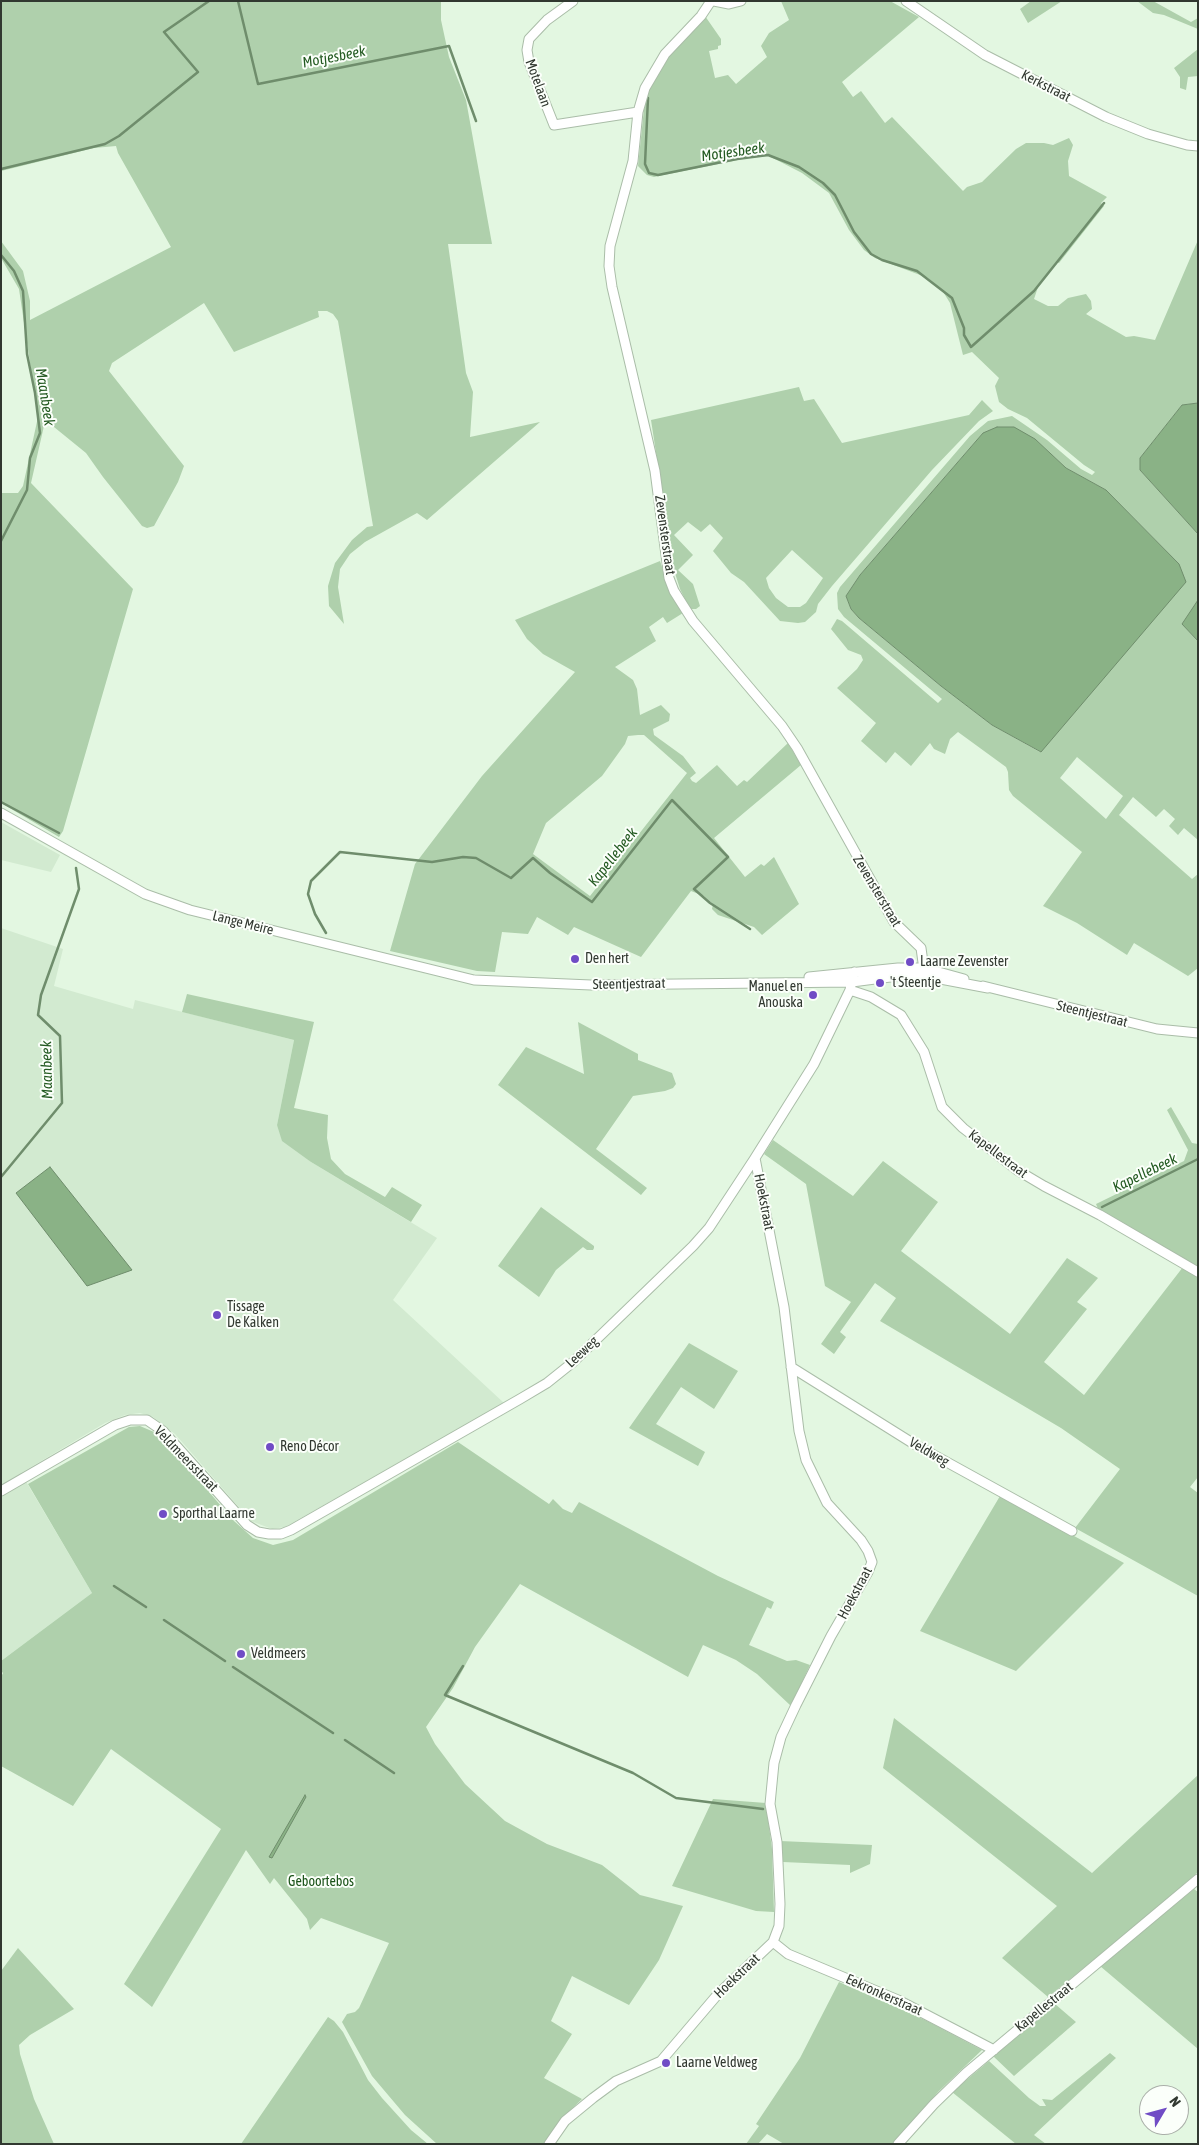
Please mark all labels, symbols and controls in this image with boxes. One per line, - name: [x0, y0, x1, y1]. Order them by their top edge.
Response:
- water label: Motjesbeek: [301, 42, 367, 72]
- street label: Motelaan: [522, 57, 554, 109]
- street label: Kerkstraat: [1019, 66, 1073, 106]
- water label: Motjesbeek: [700, 139, 766, 165]
- water label: Maanbeek: [32, 367, 58, 427]
- street label: Zevensterstraat: [651, 494, 679, 576]
- water label: Kapellebeek: [585, 824, 641, 890]
- street label: Zevensterstraat: [849, 852, 905, 930]
- street label: Lange Meire: [211, 907, 275, 939]
- place label: Den hert: [585, 951, 629, 967]
- marker: Den hert: [569, 953, 581, 965]
- place label: Laarne Zevenster: [920, 954, 1008, 970]
- marker: Laarne Zevenster: [904, 956, 916, 968]
- street label: Steentjestraat: [593, 975, 665, 993]
- place label: 't Steentje: [890, 975, 941, 991]
- marker: 't Steentje: [874, 977, 886, 989]
- place label: Manuel en Anouska: [748, 979, 803, 1012]
- marker: Manuel en Anouska: [807, 989, 819, 1001]
- street label: Steentjestraat: [1055, 997, 1129, 1031]
- water label: Maanbeek: [37, 1041, 57, 1099]
- street label: Kapellestraat: [965, 1126, 1031, 1182]
- water label: Kapellebeek: [1110, 1150, 1180, 1196]
- street label: Hoekstraat: [750, 1172, 778, 1232]
- place label: Tissage De Kalken: [227, 1299, 279, 1331]
- marker: Tissage De Kalken: [211, 1309, 223, 1321]
- street label: Leeweg: [562, 1333, 602, 1371]
- street label: Veldmeersstraat: [151, 1423, 221, 1495]
- street label: Veldweg: [906, 1434, 952, 1470]
- place label: Reno Décor: [280, 1439, 339, 1455]
- marker: Reno Décor: [264, 1441, 276, 1453]
- place label: Sporthal Laarne: [173, 1506, 255, 1522]
- marker: Sporthal Laarne: [157, 1508, 169, 1520]
- street label: Hoekstraat: [834, 1564, 876, 1622]
- place label: Veldmeers: [251, 1646, 306, 1662]
- marker: Veldmeers: [235, 1648, 247, 1660]
- park label: Geboortebos: [288, 1874, 354, 1890]
- street label: Hoekstraat: [711, 1950, 763, 2002]
- street label: Eekronkerstraat: [843, 1971, 925, 2019]
- street label: Kapellestraat: [1012, 1979, 1076, 2035]
- place label: Laarne Veldweg: [676, 2055, 757, 2071]
- marker: Laarne Veldweg: [660, 2057, 672, 2069]
- north arrow: [1139, 2085, 1189, 2135]
- text: N: [1166, 2093, 1184, 2110]

